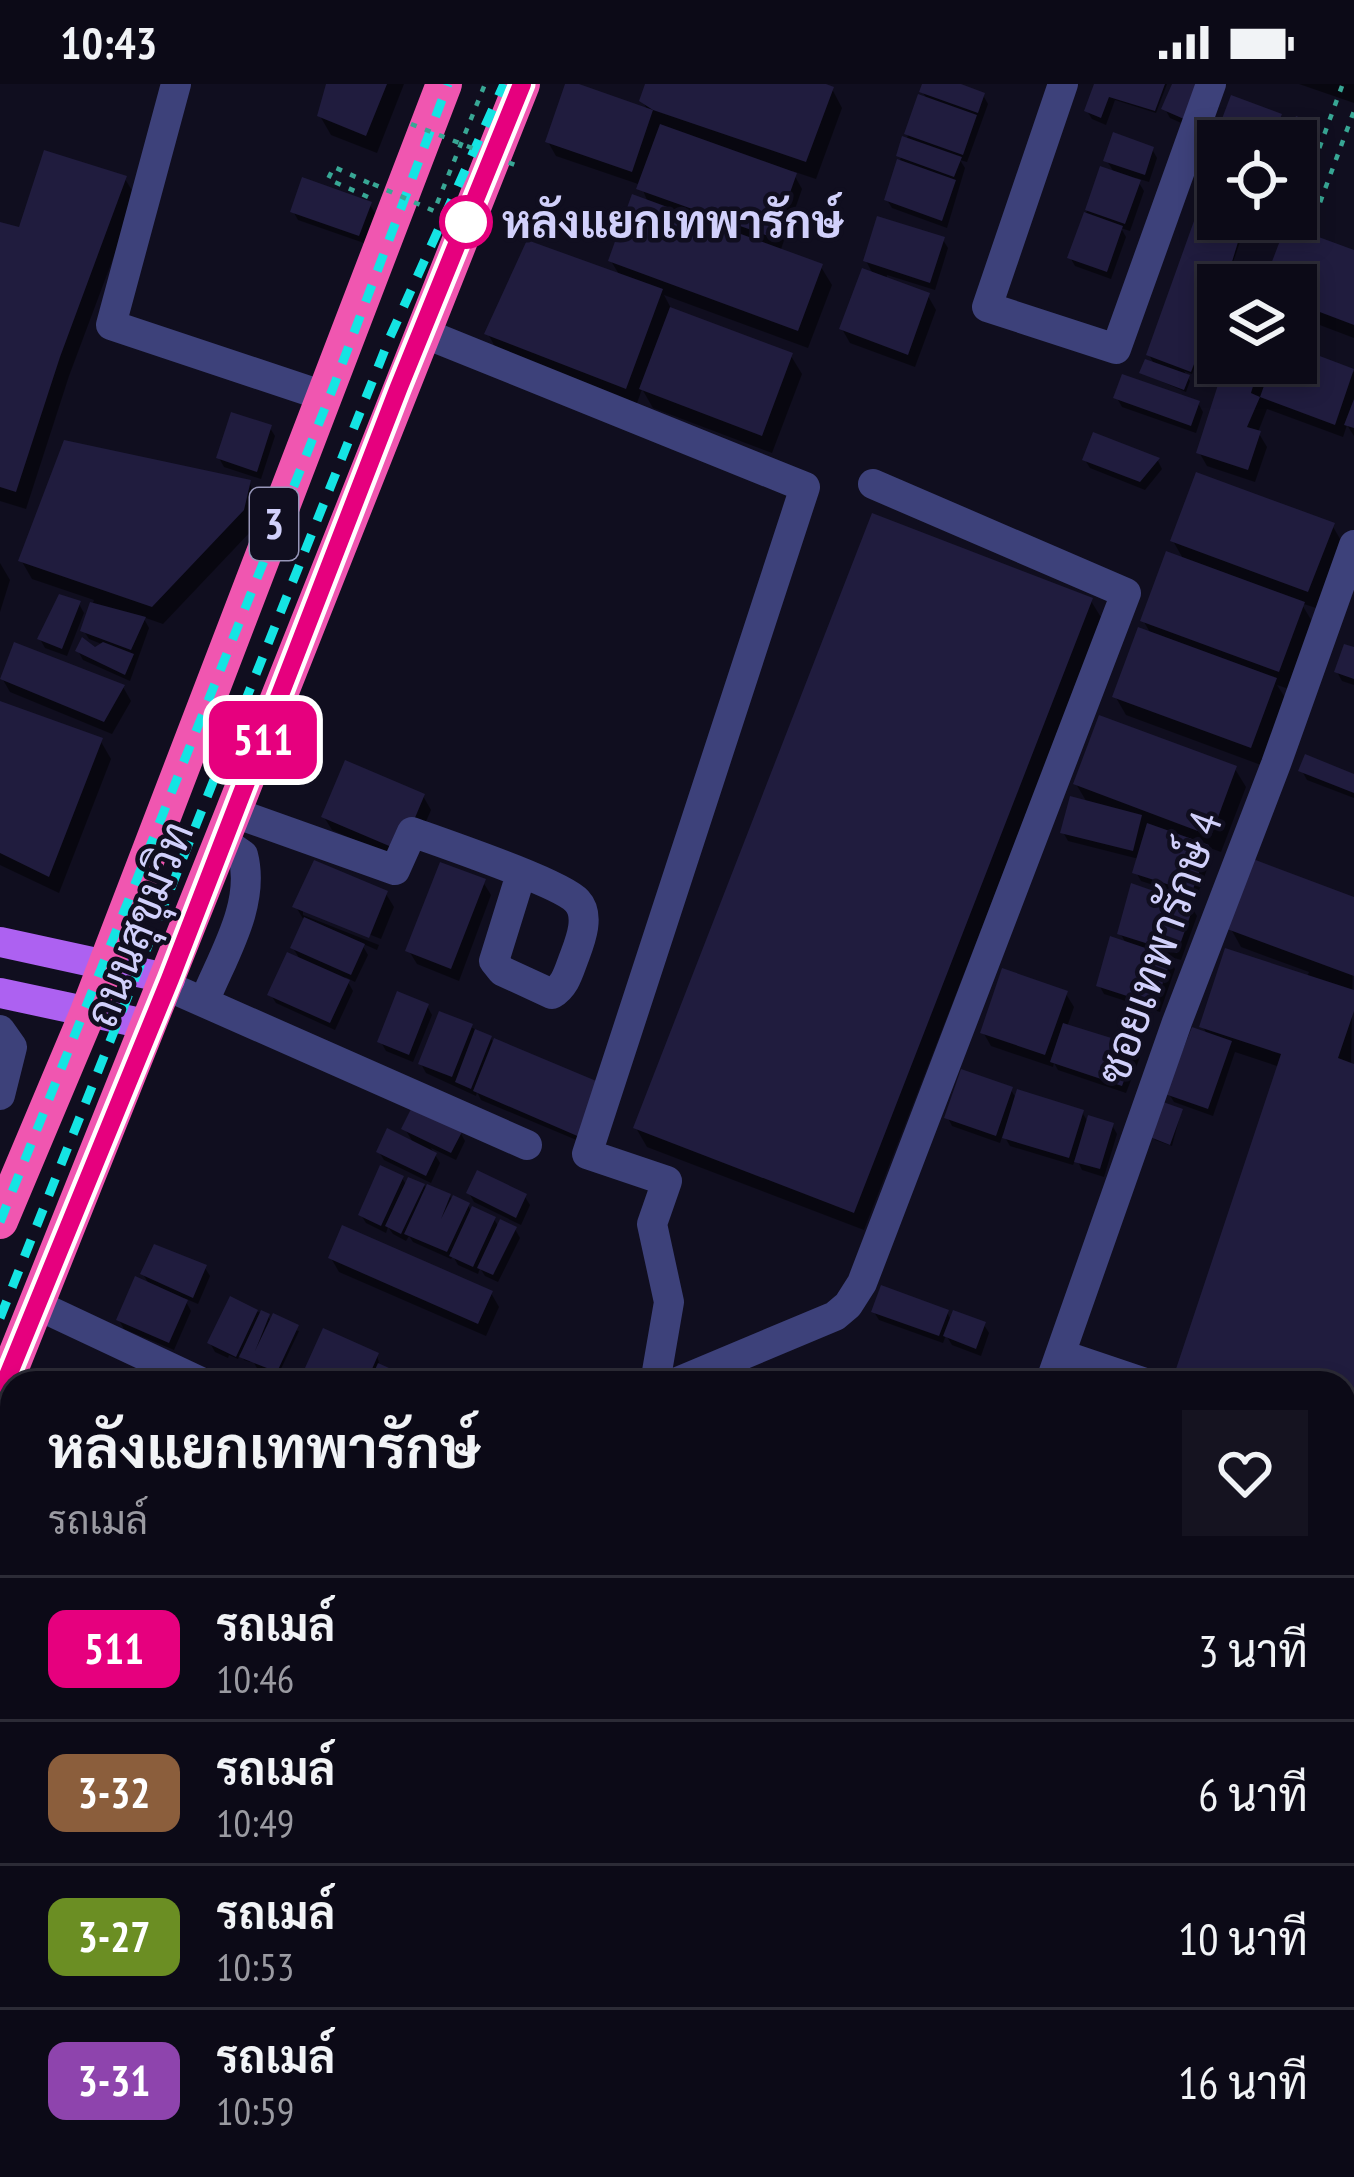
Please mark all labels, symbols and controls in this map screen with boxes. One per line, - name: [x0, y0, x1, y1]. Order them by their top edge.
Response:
- text: 10:43: [60, 13, 157, 71]
- map controls: [1197, 120, 1317, 384]
- button: locate: [1197, 120, 1317, 240]
- place label: หลังแยกเทพารักษ์: [502, 192, 844, 250]
- marker: หลังแยกเทพารักษ์: [441, 197, 491, 247]
- button: layers: [1197, 264, 1317, 384]
- road number: 3: [250, 488, 298, 560]
- line badge: 511: [194, 701, 332, 779]
- text: 511: [233, 712, 293, 767]
- street label: ซอยเทพารักษ์ 4: [1082, 804, 1234, 1092]
- street label: ถนนสุขุมวิท: [71, 812, 208, 1036]
- text: หลังแยกเทพารักษ์: [48, 1410, 481, 1484]
- button: heart: [1182, 1410, 1308, 1536]
- text: รถเมล์: [48, 1494, 148, 1545]
- text: รถเมล์: [216, 1595, 335, 1653]
- text: 511: [84, 1621, 144, 1676]
- text: 3 นาที: [1198, 1621, 1308, 1679]
- text: 10:46: [216, 1653, 294, 1704]
- text: รถเมล์: [216, 1739, 335, 1797]
- text: 3-32: [78, 1765, 150, 1820]
- text: 6 นาที: [1198, 1765, 1308, 1823]
- text: 10:49: [216, 1797, 294, 1848]
- text: รถเมล์: [216, 1883, 335, 1941]
- text: 3-27: [78, 1909, 150, 1964]
- text: 10 นาที: [1178, 1909, 1308, 1967]
- text: 10:53: [216, 1941, 294, 1992]
- text: รถเมล์: [216, 2027, 335, 2085]
- text: 3-31: [78, 2053, 150, 2108]
- text: 16 นาที: [1178, 2053, 1308, 2111]
- text: 10:59: [216, 2085, 294, 2136]

